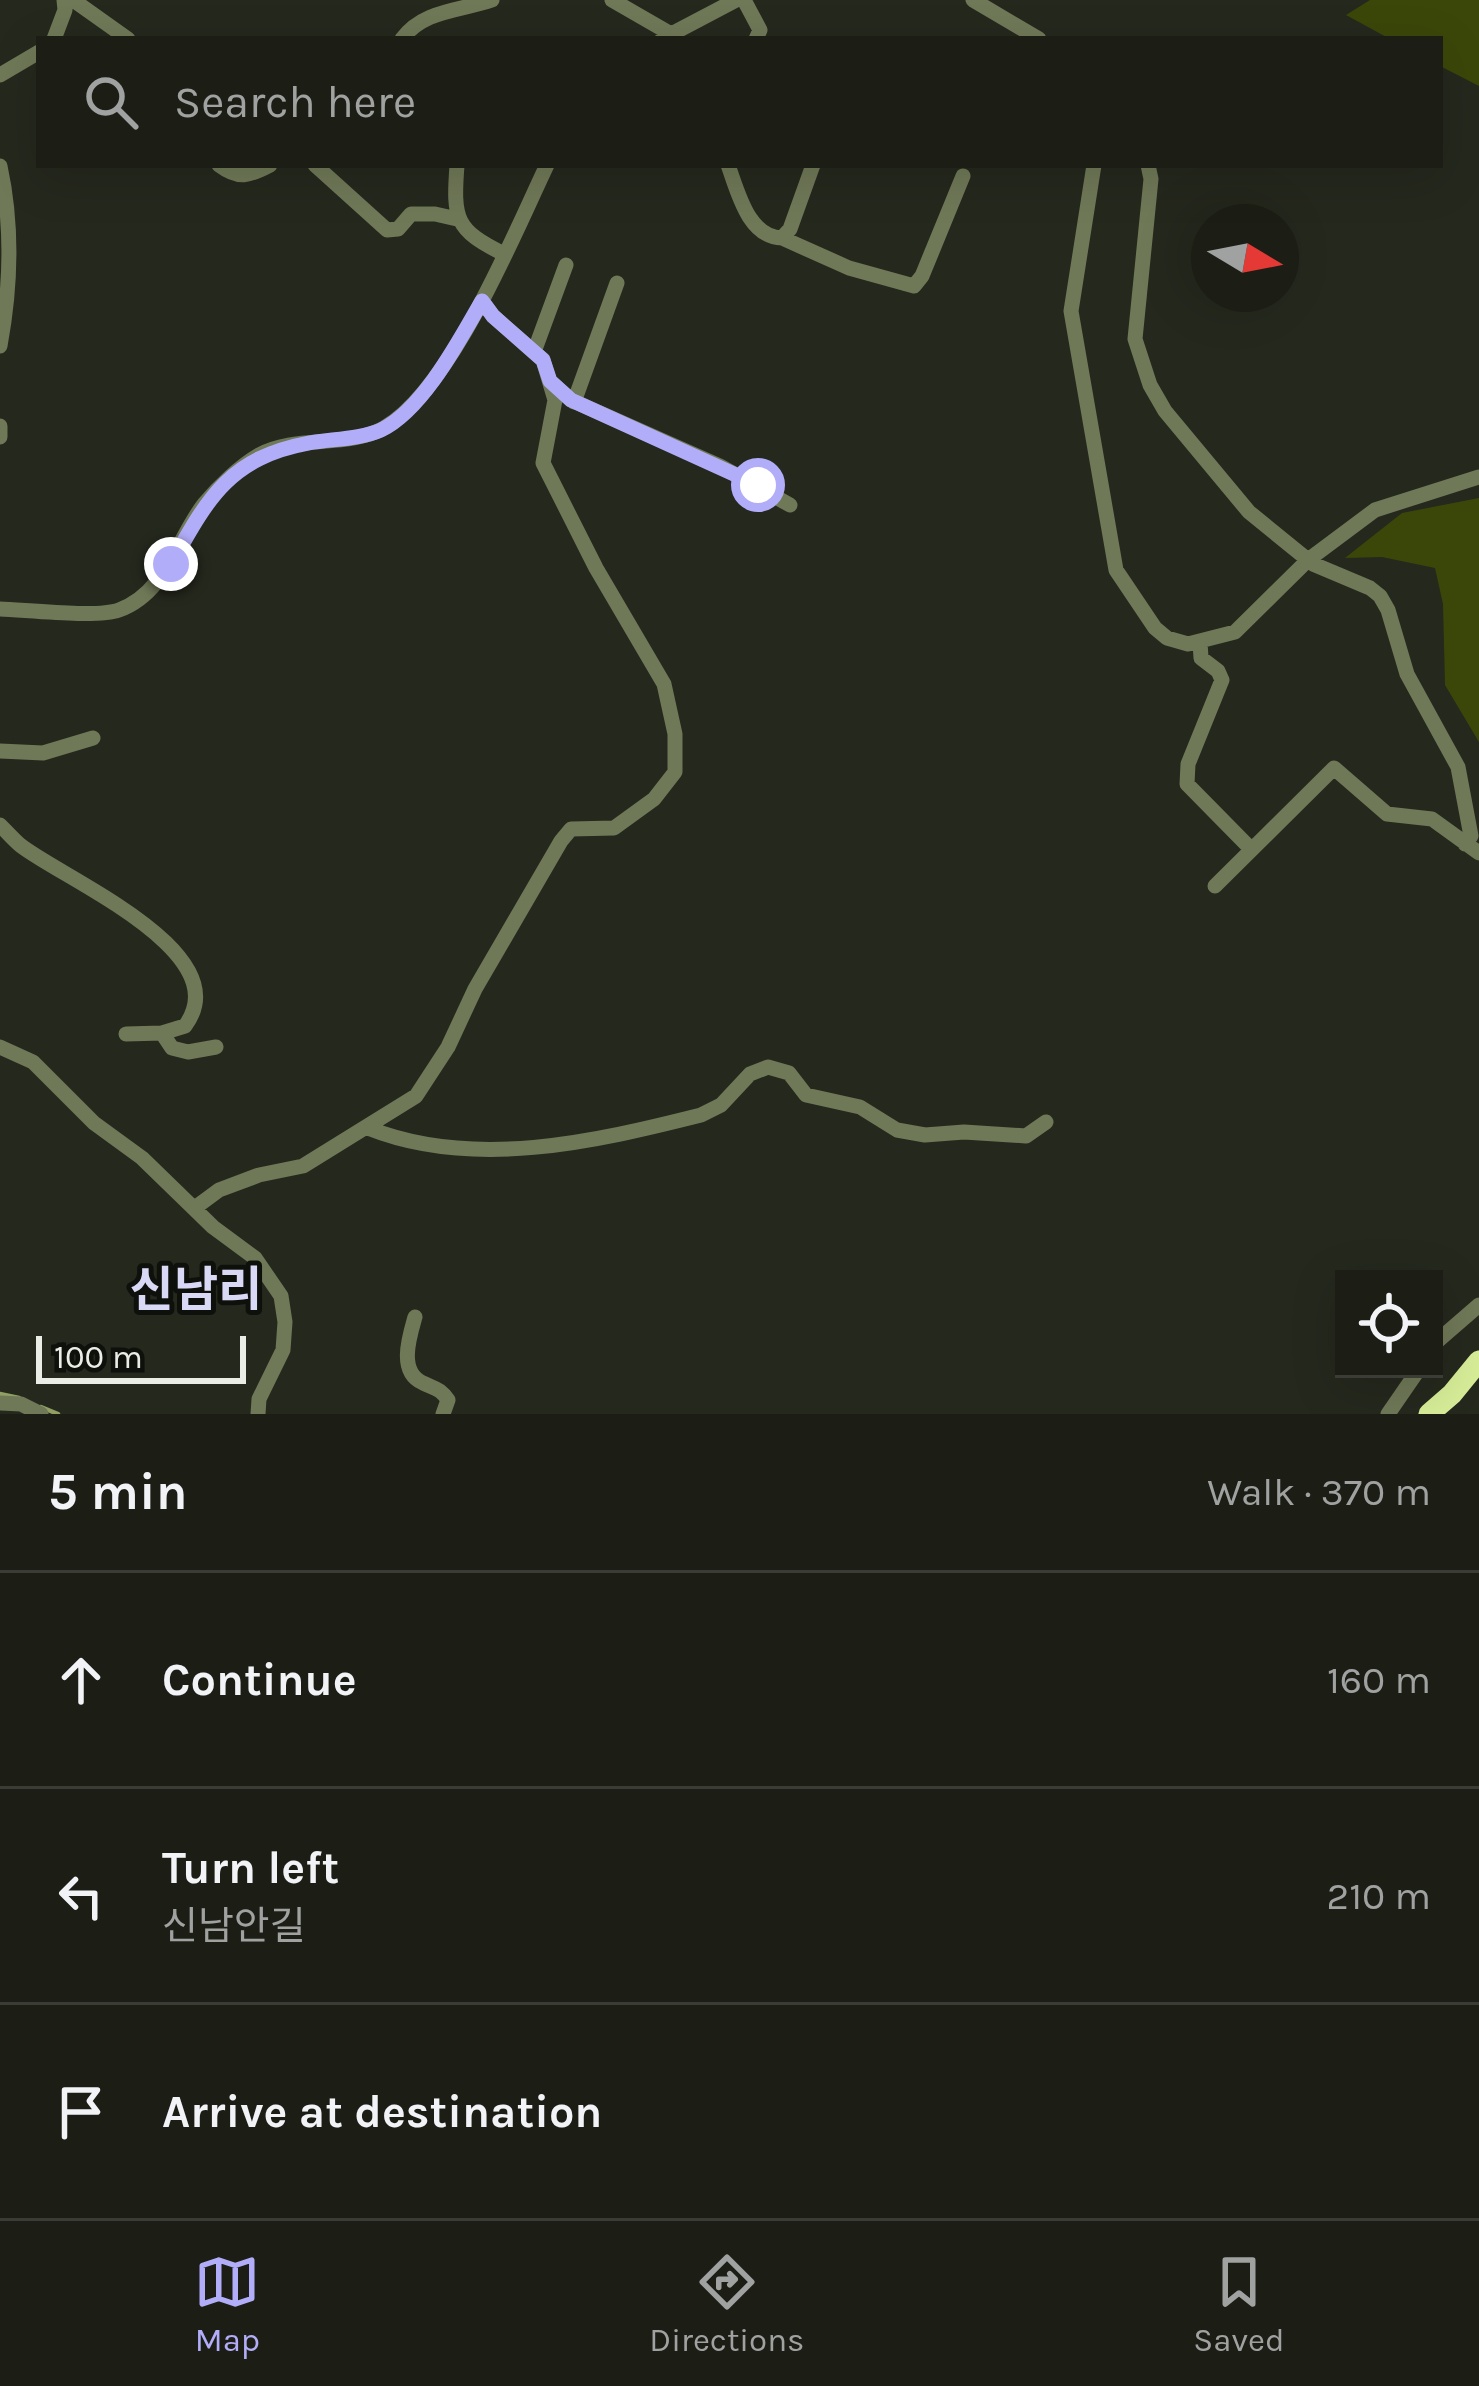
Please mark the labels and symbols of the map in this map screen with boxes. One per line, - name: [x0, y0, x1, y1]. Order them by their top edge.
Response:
- north arrow: [1191, 204, 1299, 312]
- route start: [731, 458, 785, 512]
- route end: [144, 537, 198, 591]
- district label: 신남리: [130, 1262, 262, 1318]
- scale bar: [36, 1330, 246, 1383]

